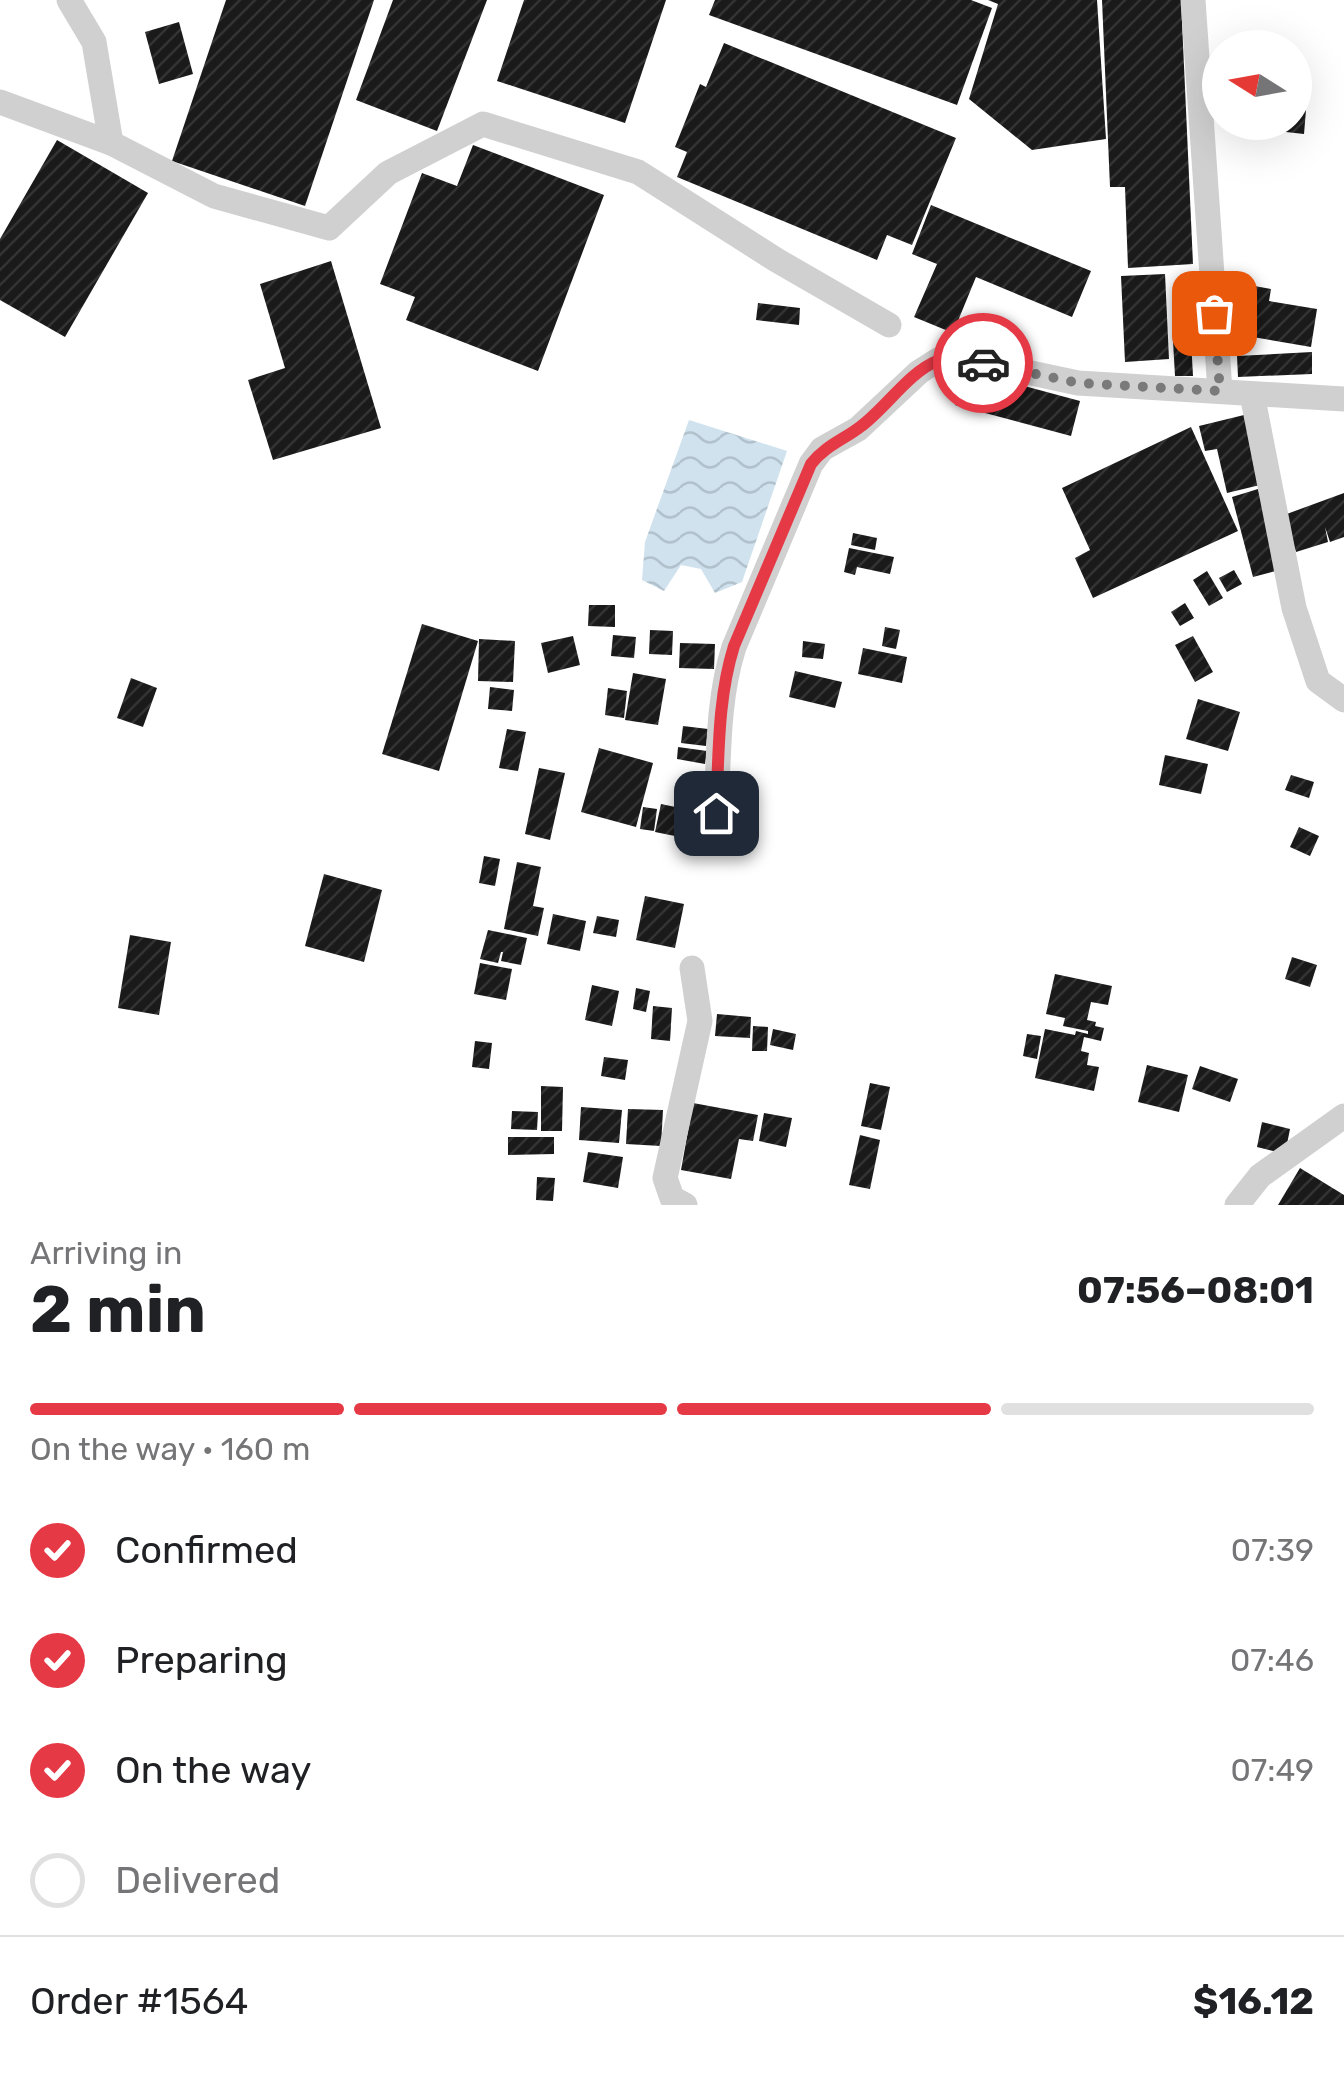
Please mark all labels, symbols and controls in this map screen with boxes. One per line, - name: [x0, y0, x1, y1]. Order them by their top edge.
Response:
- north arrow: [1202, 30, 1312, 140]
- map controls: [1202, 30, 1312, 140]
- pin: [1172, 271, 1257, 356]
- icon: bag: [1187, 286, 1242, 341]
- courier: [933, 313, 1033, 413]
- icon: car: [956, 336, 1011, 391]
- pin: [674, 771, 759, 856]
- icon: home: [689, 786, 744, 841]
- text: Arriving in: [30, 1234, 182, 1272]
- text: 07:56–08:01: [1077, 1267, 1314, 1313]
- text: 2 min: [30, 1271, 206, 1348]
- text: On the way · 160 m: [30, 1430, 310, 1468]
- icon: check: [30, 1523, 85, 1578]
- text: Confirmed: [115, 1527, 298, 1573]
- text: 07:39: [1231, 1531, 1314, 1569]
- icon: check: [30, 1633, 85, 1688]
- text: Preparing: [115, 1637, 288, 1683]
- text: 07:46: [1230, 1641, 1314, 1679]
- icon: check: [30, 1743, 85, 1798]
- text: On the way: [115, 1747, 311, 1793]
- text: 07:49: [1230, 1751, 1314, 1789]
- text: Delivered: [115, 1857, 280, 1903]
- text: Order #1564: [30, 1978, 248, 2024]
- text: $16.12: [1193, 1978, 1314, 2024]

